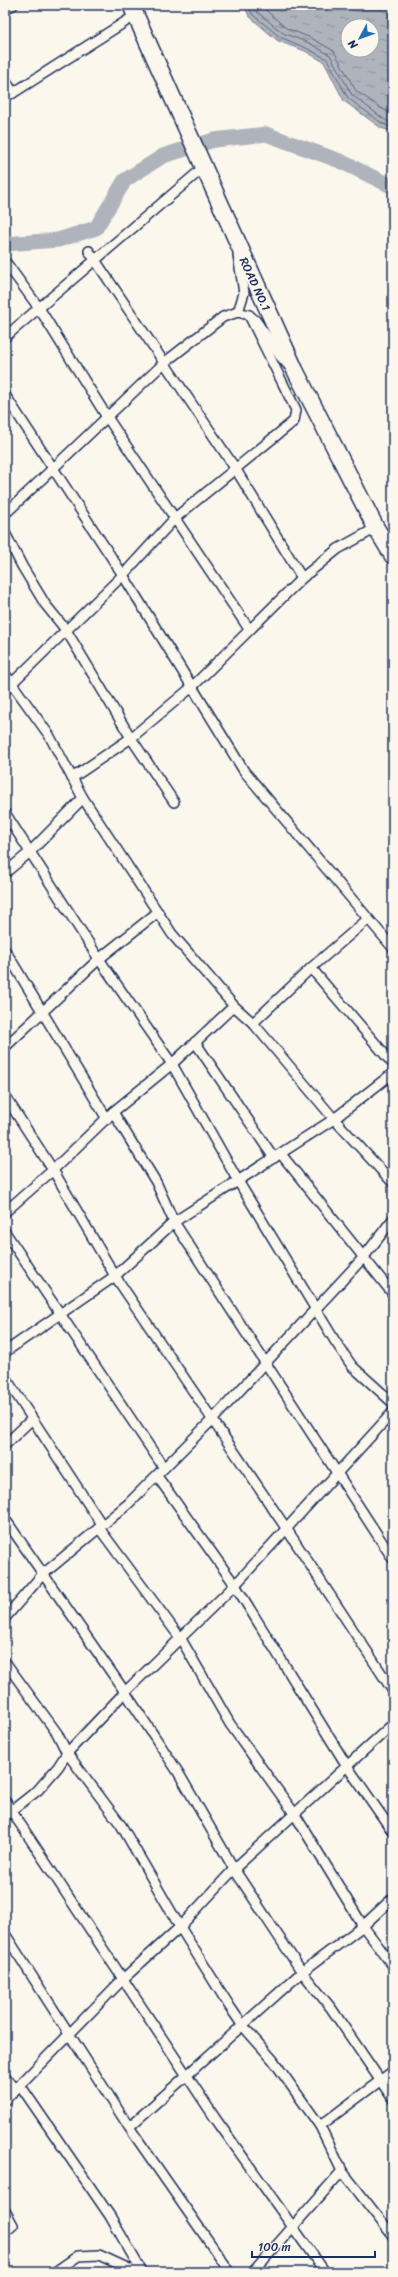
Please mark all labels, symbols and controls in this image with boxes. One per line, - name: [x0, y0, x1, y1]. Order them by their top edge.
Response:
- north arrow: [340, 18, 380, 58]
- text: N: [343, 35, 363, 54]
- street label: ROAD NO.1: [233, 253, 277, 315]
- scale bar: [252, 2233, 375, 2259]
- text: 100 m: [258, 2236, 291, 2258]

